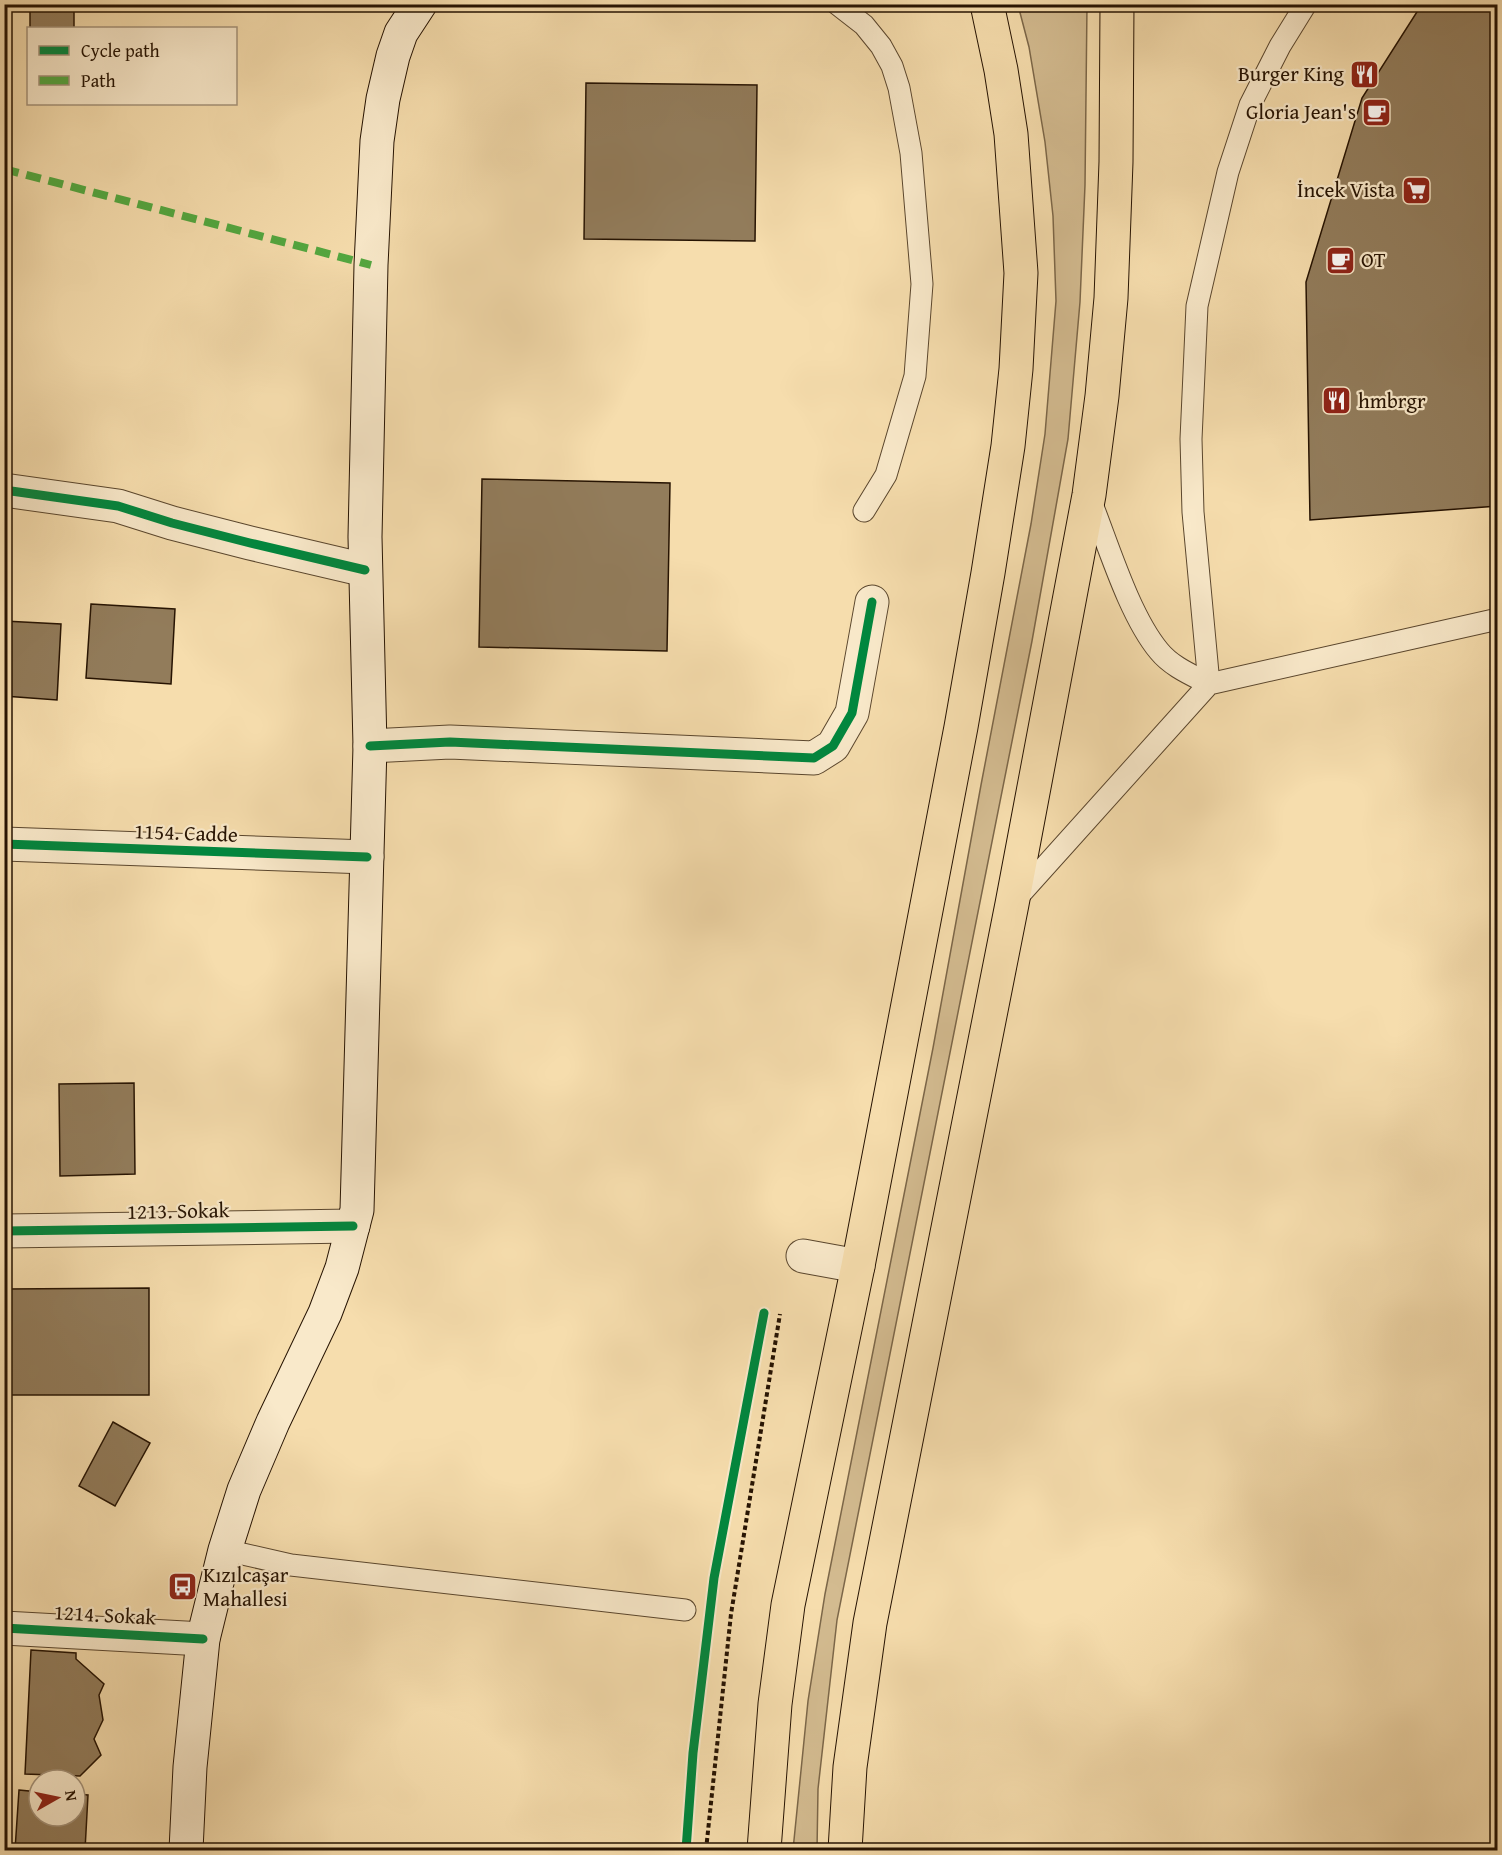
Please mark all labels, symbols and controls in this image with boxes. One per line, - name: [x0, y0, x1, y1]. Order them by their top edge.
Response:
- legend: [27, 27, 237, 105]
- text: Cycle path: [81, 37, 160, 64]
- place label: Burger King: [1238, 58, 1345, 89]
- restaurant icon: Burger King: [1349, 58, 1381, 90]
- text: Path: [81, 67, 116, 94]
- place label: Gloria Jean's: [1246, 96, 1356, 127]
- cafe icon: Gloria Jean's: [1361, 96, 1393, 128]
- place label: İncek Vista: [1297, 174, 1395, 205]
- supermarket icon: İncek Vista: [1400, 174, 1432, 206]
- cafe icon: OT: [1324, 244, 1356, 276]
- place label: OT: [1361, 244, 1386, 275]
- restaurant icon: hmbrgr: [1321, 385, 1353, 417]
- place label: hmbrgr: [1358, 385, 1426, 416]
- street label: 1154. Cadde: [134, 815, 239, 850]
- street label: 1213. Sokak: [127, 1194, 230, 1227]
- place label: Kızılcaşar Mahallesi: [203, 1559, 289, 1614]
- bus stop icon: Kızılcaşar Mahallesi: [166, 1571, 198, 1603]
- street label: 1214. Sokak: [53, 1596, 157, 1633]
- north arrow: [27, 1768, 87, 1828]
- text: N: [59, 1788, 85, 1803]

